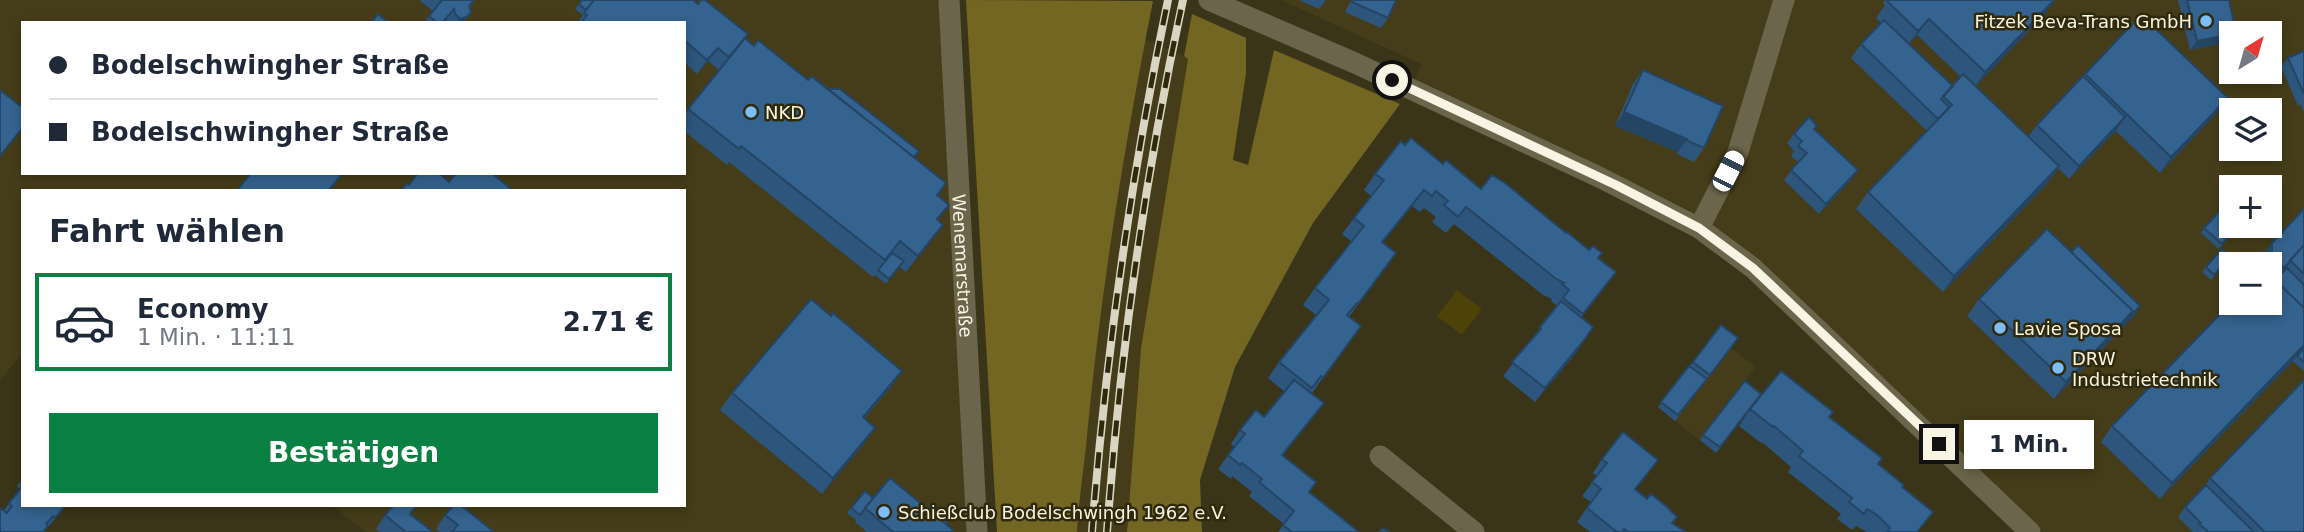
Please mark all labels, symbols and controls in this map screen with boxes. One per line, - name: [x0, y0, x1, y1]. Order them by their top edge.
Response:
- place label: Fitzek Beva-Trans GmbH: [1975, 11, 2192, 32]
- marker: Fitzek Beva-Trans GmbH: [2198, 13, 2214, 29]
- north arrow: [2219, 21, 2282, 84]
- map controls: [2219, 21, 2282, 315]
- text: Bodelschwingher Straße: [91, 50, 449, 80]
- route start: [1376, 64, 1408, 96]
- button: layers: [2219, 98, 2282, 161]
- place label: NKD: [765, 102, 804, 123]
- marker: NKD: [743, 104, 759, 120]
- text: Bodelschwingher Straße: [91, 117, 449, 147]
- car: [1710, 148, 1747, 194]
- button: +: [2219, 175, 2282, 238]
- street label: Wenemarstraße: [949, 193, 977, 338]
- text: Fahrt wählen: [49, 212, 285, 250]
- button: −: [2219, 252, 2282, 315]
- icon: car: [53, 291, 116, 354]
- text: Economy: [137, 294, 268, 324]
- text: 2.71 €: [563, 307, 654, 337]
- place label: Lavie Sposa: [2014, 318, 2122, 339]
- marker: Lavie Sposa: [1992, 320, 2008, 336]
- text: 1 Min. · 11:11: [137, 324, 295, 350]
- place label: DRW Industrietechnik: [2072, 348, 2218, 390]
- marker: DRW Industrietechnik: [2050, 360, 2066, 376]
- button: Bestätigen: [49, 413, 658, 493]
- callout: 1 Min.: [1964, 420, 2093, 468]
- route end: [1923, 428, 1955, 460]
- text: 1 Min.: [1989, 431, 2069, 457]
- place label: Schießclub Bodelschwingh 1962 e.V.: [898, 502, 1227, 523]
- marker: Schießclub Bodelschwingh 1962 e.V.: [876, 504, 892, 520]

